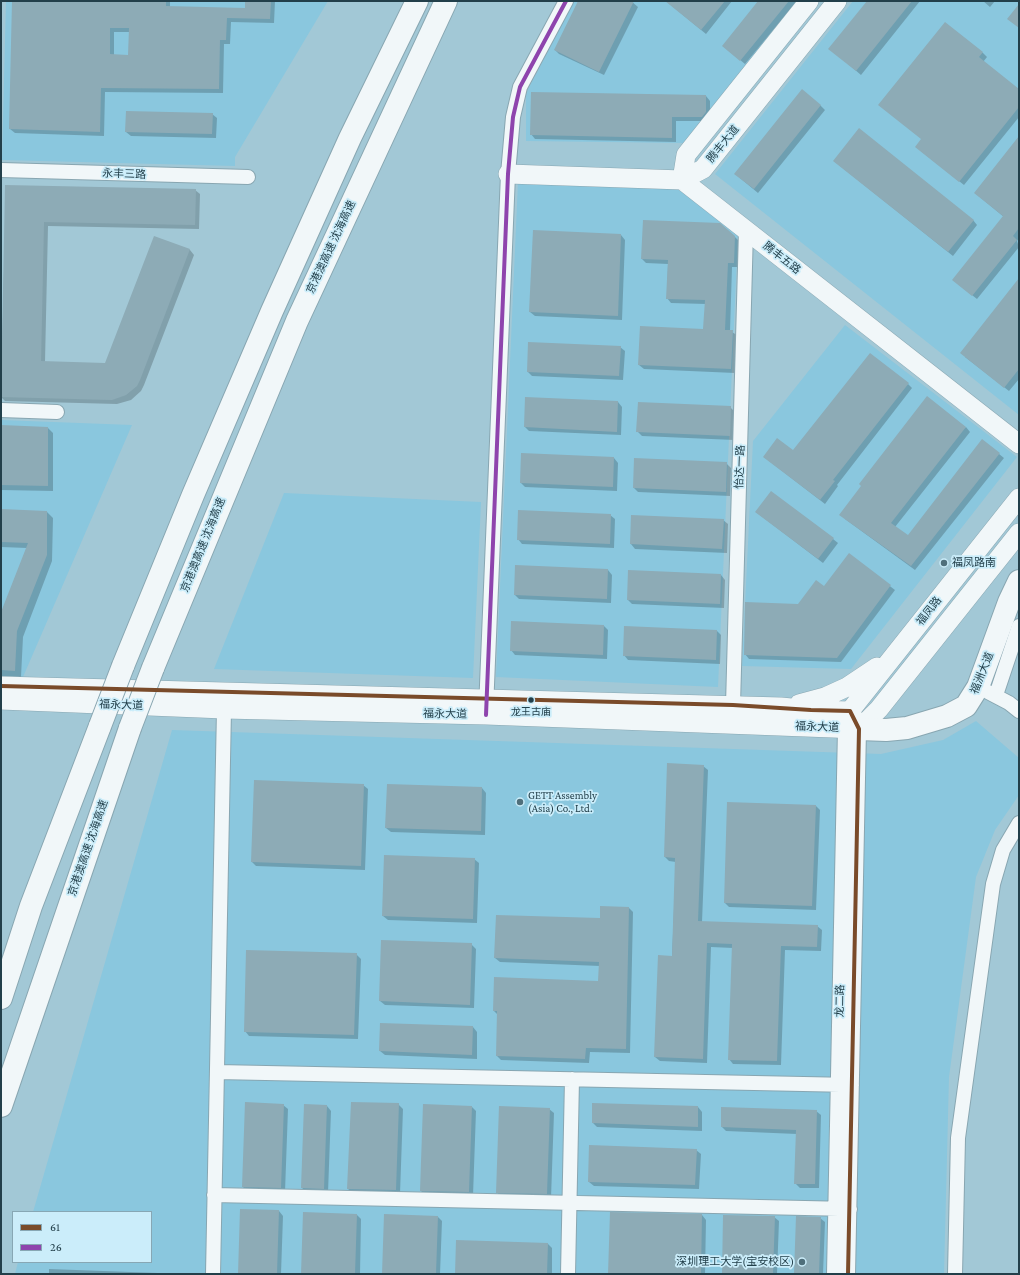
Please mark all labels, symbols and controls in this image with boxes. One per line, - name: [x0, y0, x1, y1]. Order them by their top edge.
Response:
- street label: 腾丰大道: [704, 123, 742, 165]
- street label: 永丰三路: [102, 167, 146, 181]
- street label: 京港澳高速 沈海高速: [304, 198, 358, 296]
- street label: 腾丰五路: [761, 239, 803, 277]
- street label: 怡达一路: [733, 445, 747, 489]
- street label: 京港澳高速 沈海高速: [178, 496, 228, 594]
- place label: 福凤路南: [952, 556, 996, 570]
- marker: 福凤路南: [939, 558, 949, 568]
- street label: 福凤路: [914, 594, 944, 628]
- street label: 福洲大道: [968, 650, 996, 696]
- marker: 龙王古庙: [526, 695, 536, 705]
- street label: 福永大道: [99, 698, 143, 712]
- place label: 龙王古庙: [511, 706, 551, 718]
- street label: 福永大道: [423, 707, 467, 721]
- street label: 福永大道: [795, 720, 839, 734]
- place label: GETT Assembly (Asia) Co., Ltd.: [528, 789, 597, 815]
- marker: GETT Assembly (Asia) Co., Ltd.: [515, 797, 525, 807]
- street label: 京港澳高速 沈海高速: [65, 798, 111, 898]
- street label: 龙二路: [833, 984, 847, 1018]
- legend: [12, 1211, 152, 1263]
- text: 61: [50, 1220, 60, 1234]
- text: 26: [50, 1240, 62, 1254]
- place label: 深圳理工大学(宝安校区): [676, 1255, 794, 1269]
- marker: 深圳理工大学(宝安校区): [797, 1257, 807, 1267]

